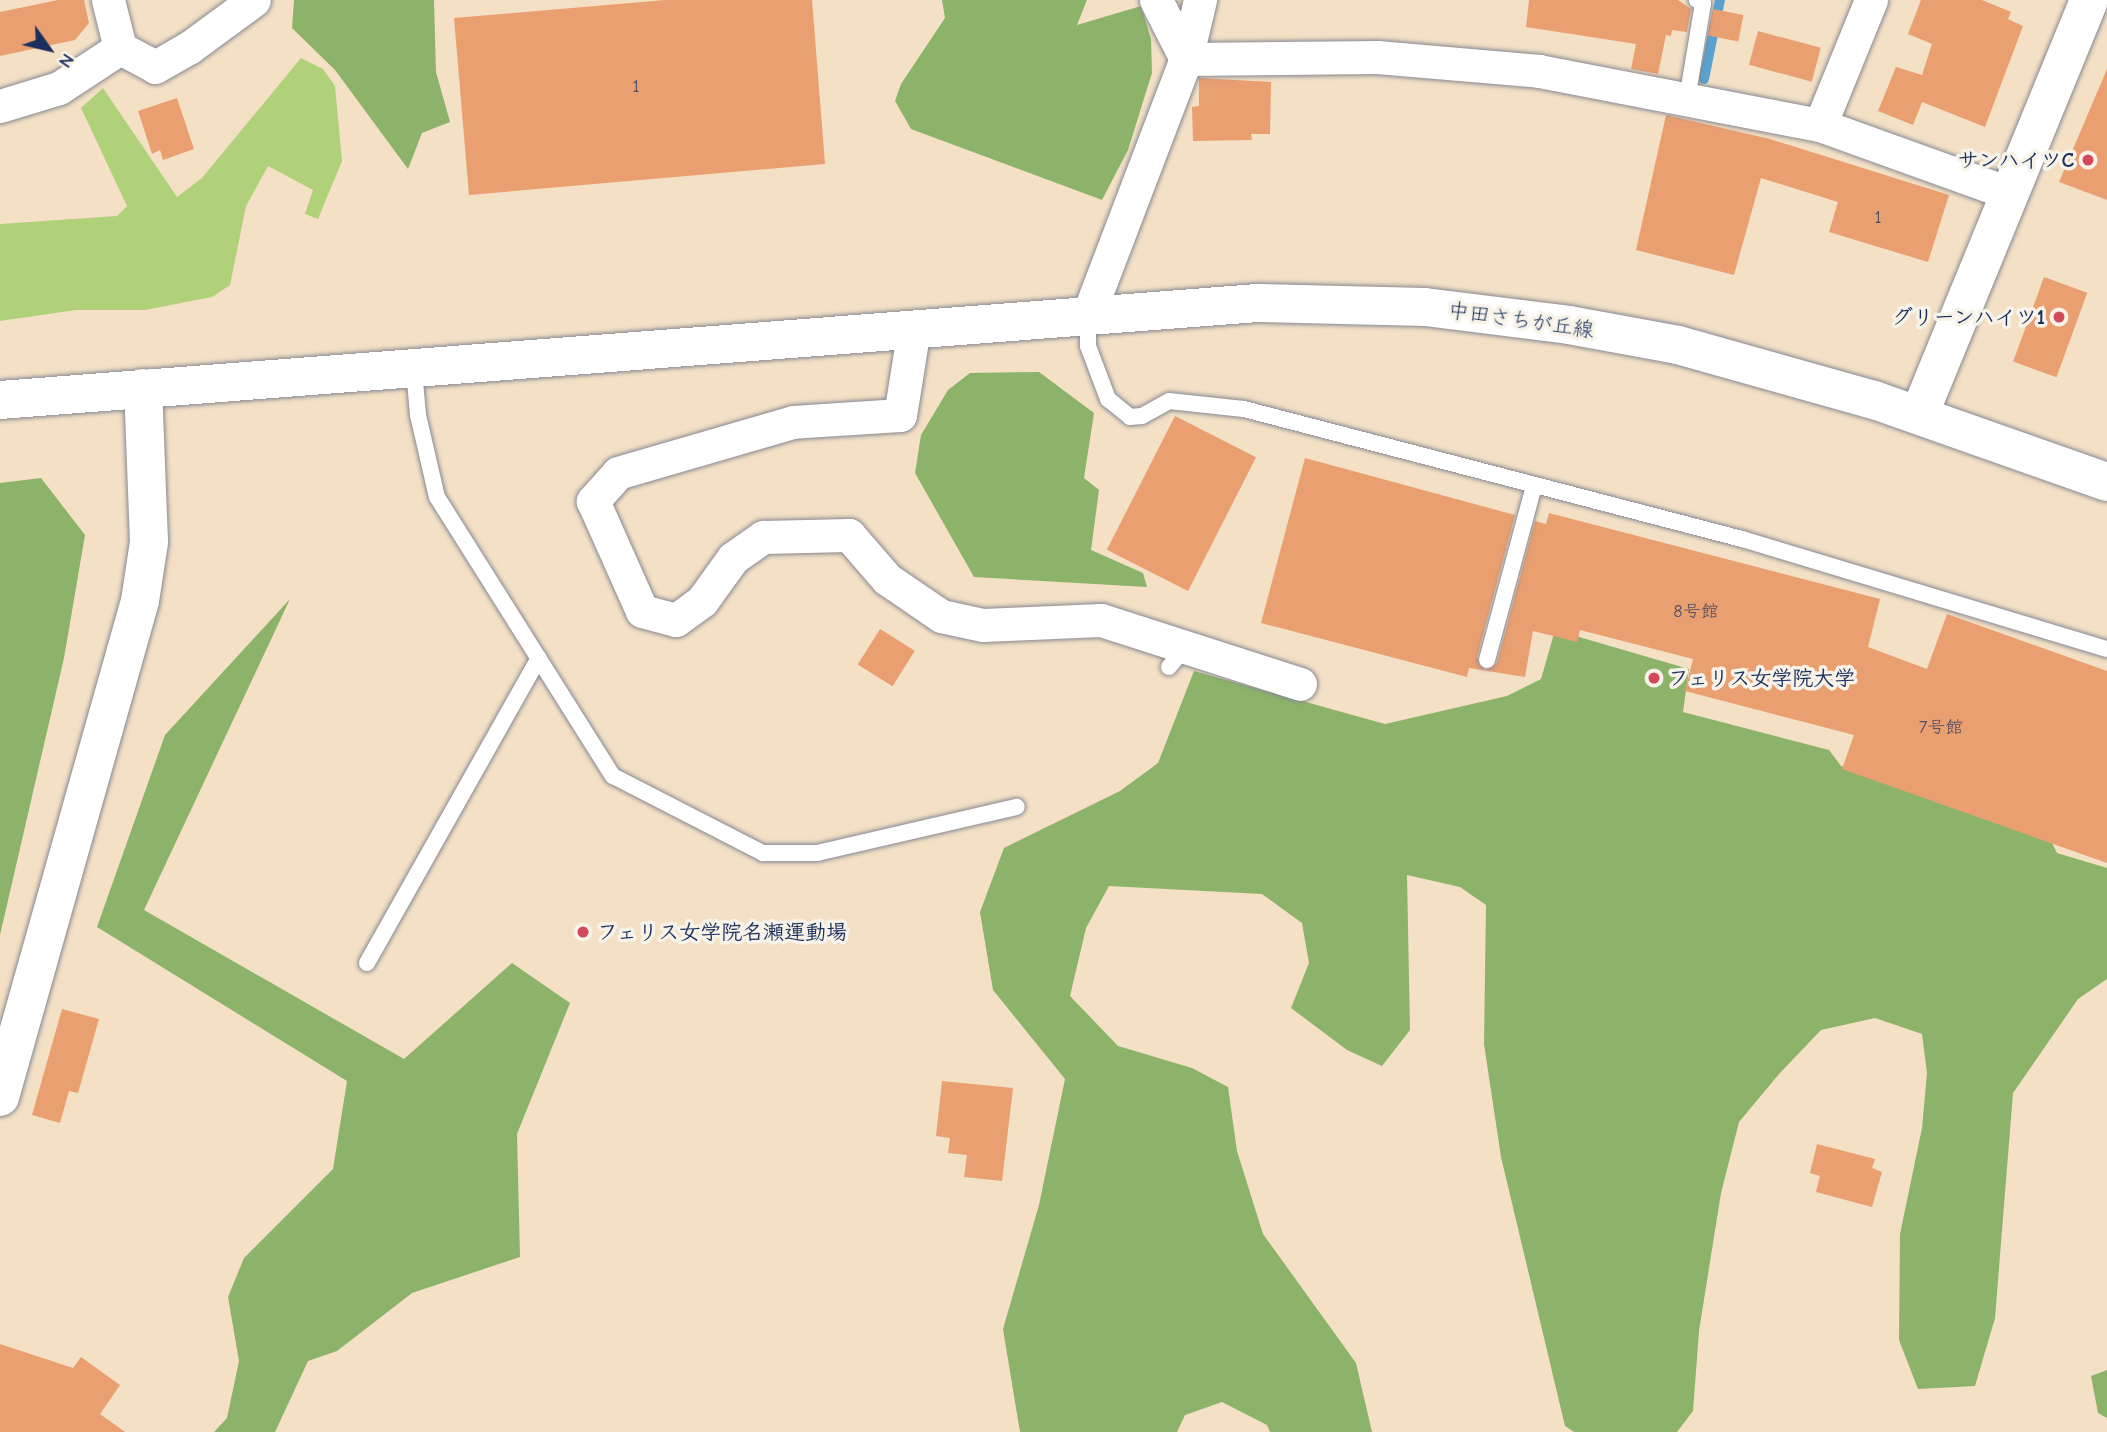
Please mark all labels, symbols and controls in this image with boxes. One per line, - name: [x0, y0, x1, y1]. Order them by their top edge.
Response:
- north arrow: [14, 14, 84, 84]
- text: N: [54, 49, 79, 72]
- house number: 1: [632, 76, 640, 98]
- place label: サンハイツC: [1956, 147, 2074, 173]
- marker: サンハイツC: [2080, 152, 2096, 168]
- house number: 1: [1874, 207, 1882, 229]
- street label: 中田さちが丘線: [1446, 297, 1596, 343]
- place label: グリーンハイツ1: [1890, 304, 2045, 330]
- marker: グリーンハイツ1: [2051, 309, 2067, 325]
- house number: 8号館: [1673, 601, 1719, 623]
- place label: フェリス女学院大学: [1668, 665, 1857, 691]
- marker: フェリス女学院大学: [1646, 670, 1662, 686]
- house number: 7号館: [1919, 717, 1963, 739]
- place label: フェリス女学院名瀬運動場: [597, 919, 849, 945]
- marker: フェリス女学院名瀬運動場: [575, 924, 591, 940]

